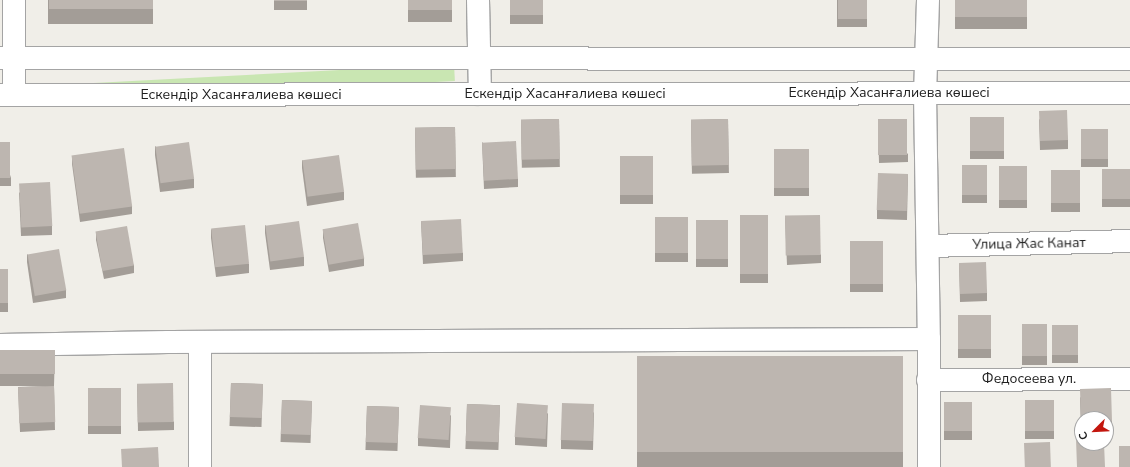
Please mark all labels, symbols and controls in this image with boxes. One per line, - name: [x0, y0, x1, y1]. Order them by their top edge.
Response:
- street label: Ескендір Хасанғалиева көшесі: [788, 85, 990, 101]
- street label: Ескендір Хасанғалиева көшесі: [464, 86, 666, 102]
- street label: Ескендір Хасанғалиева көшесі: [140, 87, 342, 103]
- street label: Улица Жас Канат: [972, 235, 1086, 253]
- street label: Федосеева ул.: [982, 371, 1076, 387]
- north arrow: [1074, 411, 1114, 451]
- text: С: [1075, 429, 1092, 442]

